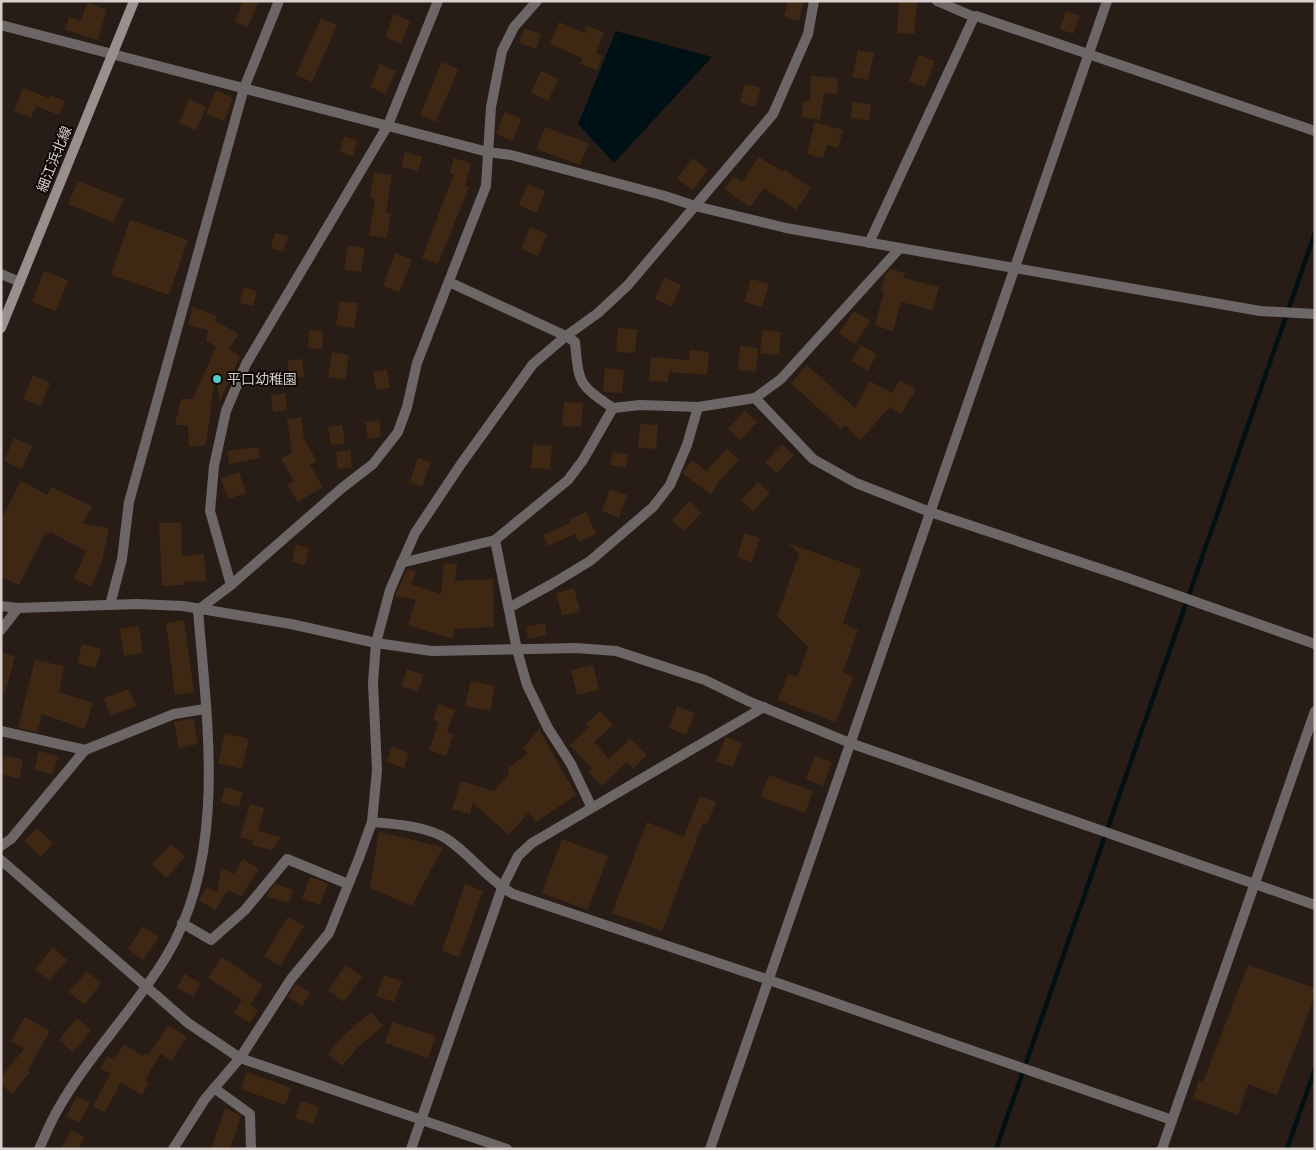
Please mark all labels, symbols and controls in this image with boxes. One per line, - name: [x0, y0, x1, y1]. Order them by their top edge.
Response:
- street label: 細江浜北線: [33, 124, 75, 195]
- place label: 平口幼稚園: [227, 371, 297, 388]
- marker: 平口幼稚園: [211, 373, 223, 385]

